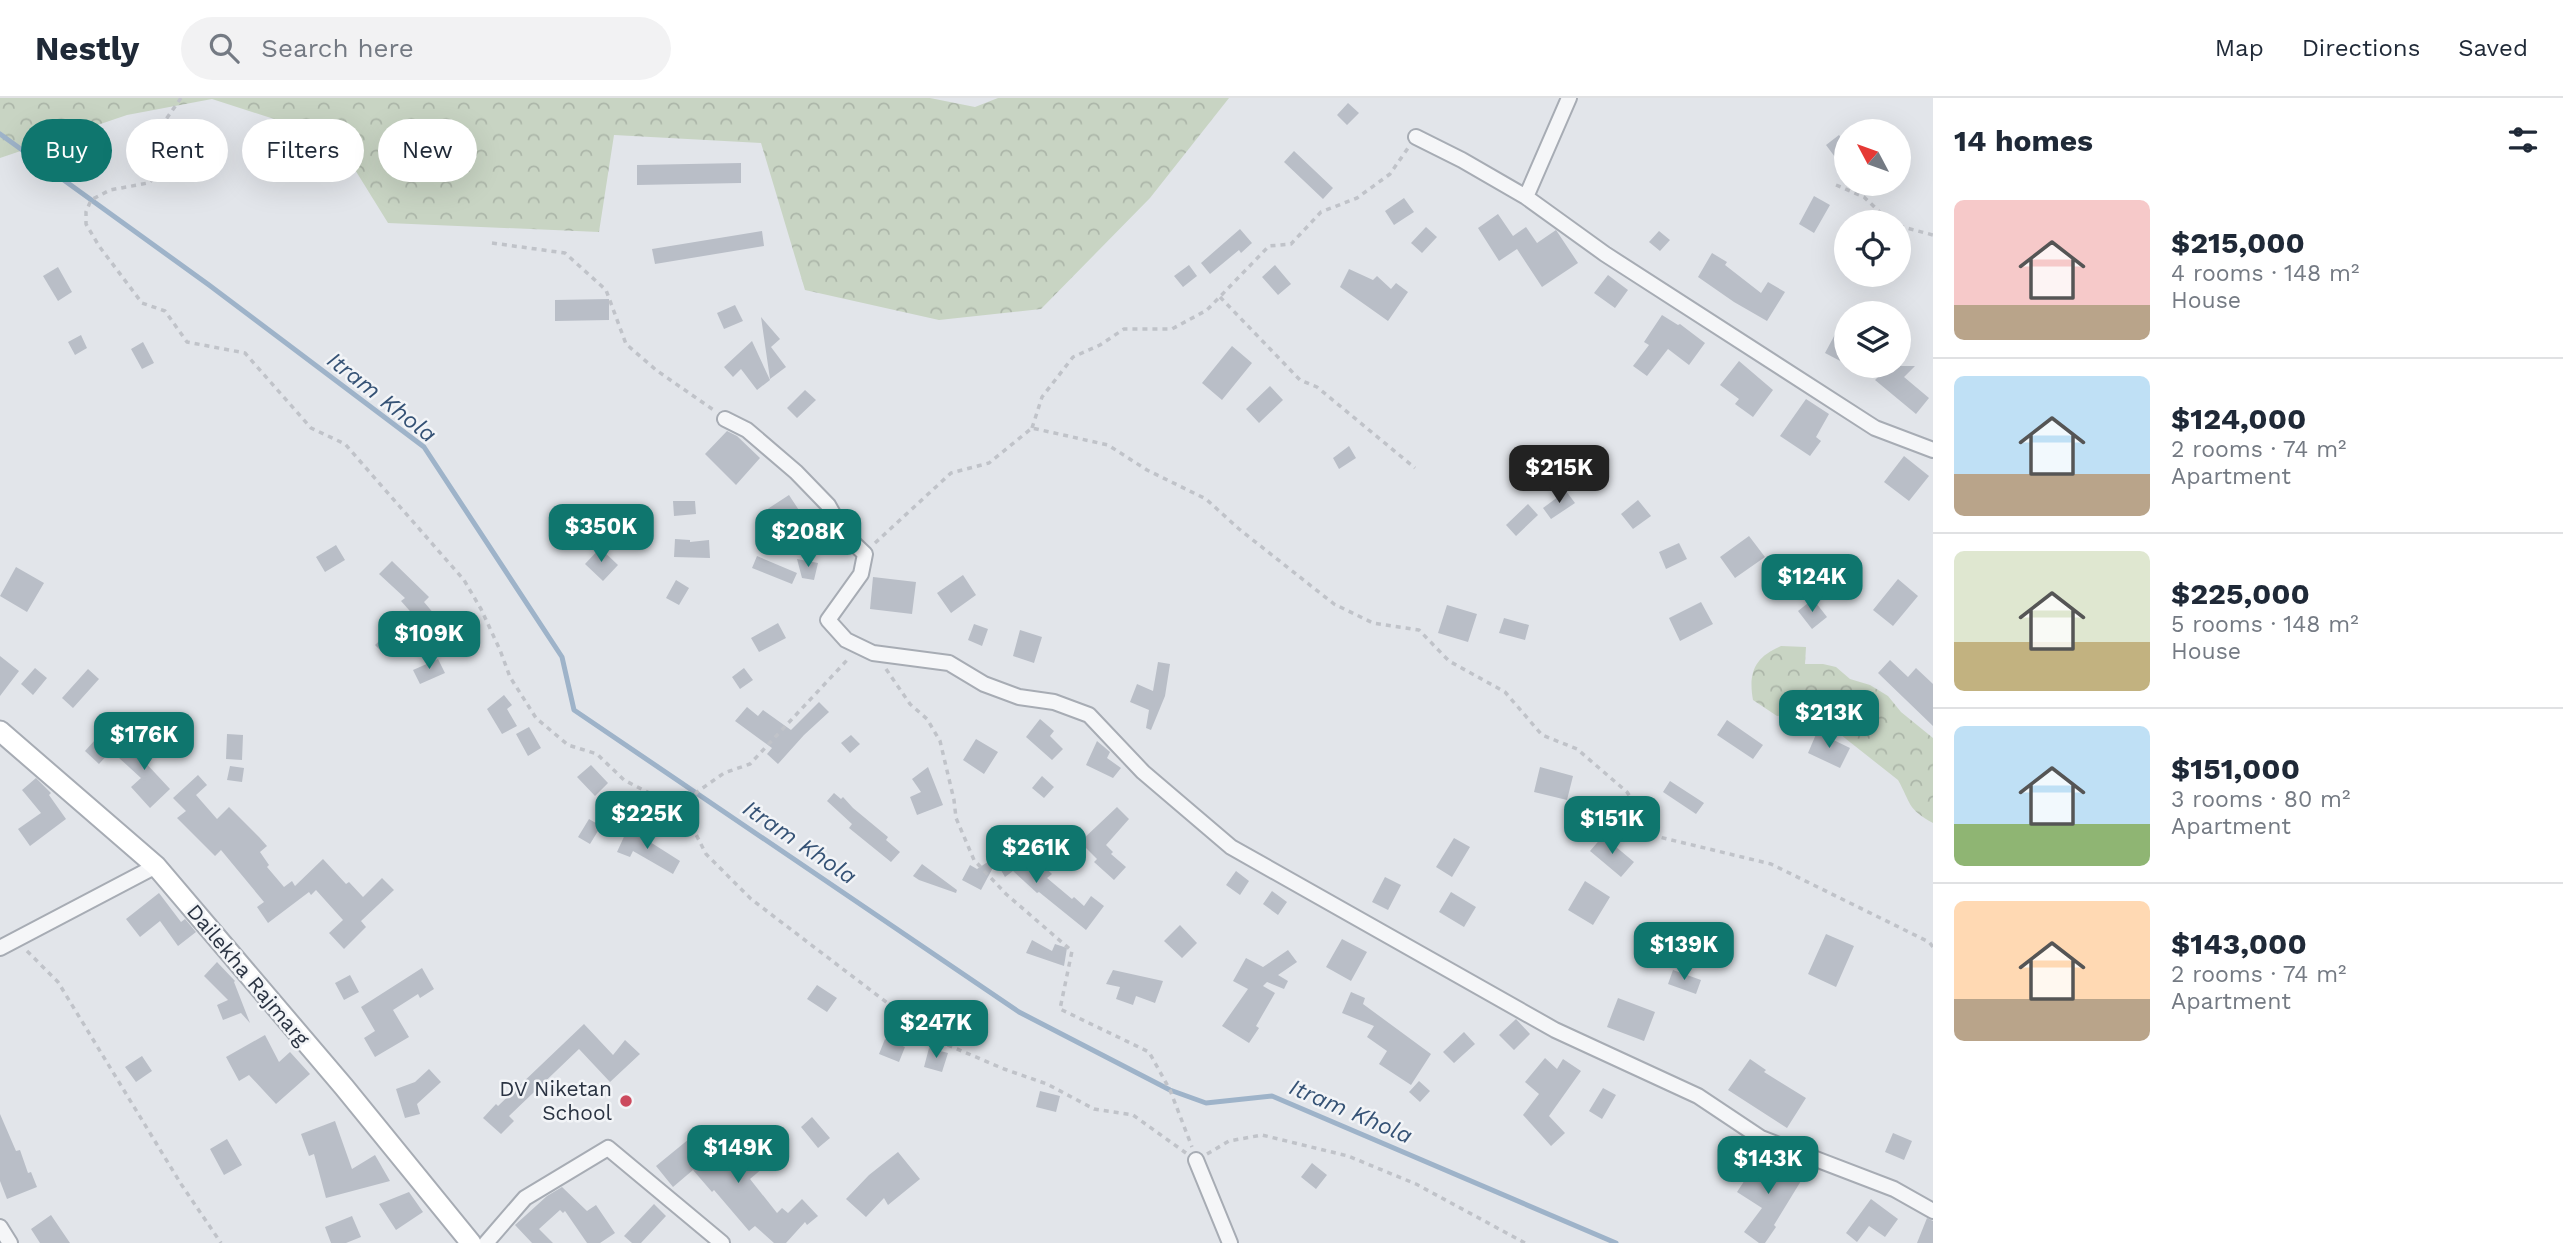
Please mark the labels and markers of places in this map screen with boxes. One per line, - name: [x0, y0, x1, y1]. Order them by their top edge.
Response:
- pin: $215K: [1510, 446, 1608, 505]
- pin: $350K: [552, 504, 650, 564]
- pin: $208K: [759, 510, 857, 569]
- pin: $124K: [1763, 554, 1861, 614]
- pin: $109K: [380, 612, 478, 671]
- pin: $213K: [1780, 690, 1878, 750]
- pin: $176K: [95, 712, 193, 772]
- pin: $225K: [598, 792, 696, 851]
- pin: $151K: [1563, 796, 1661, 856]
- pin: $261K: [987, 826, 1085, 885]
- pin: $139K: [1635, 922, 1733, 982]
- pin: $247K: [887, 1000, 985, 1060]
- place label: DV Niketan School: [499, 1076, 613, 1125]
- marker: DV Niketan School: [618, 1093, 634, 1109]
- pin: $149K: [689, 1126, 787, 1185]
- pin: $143K: [1719, 1136, 1817, 1196]

